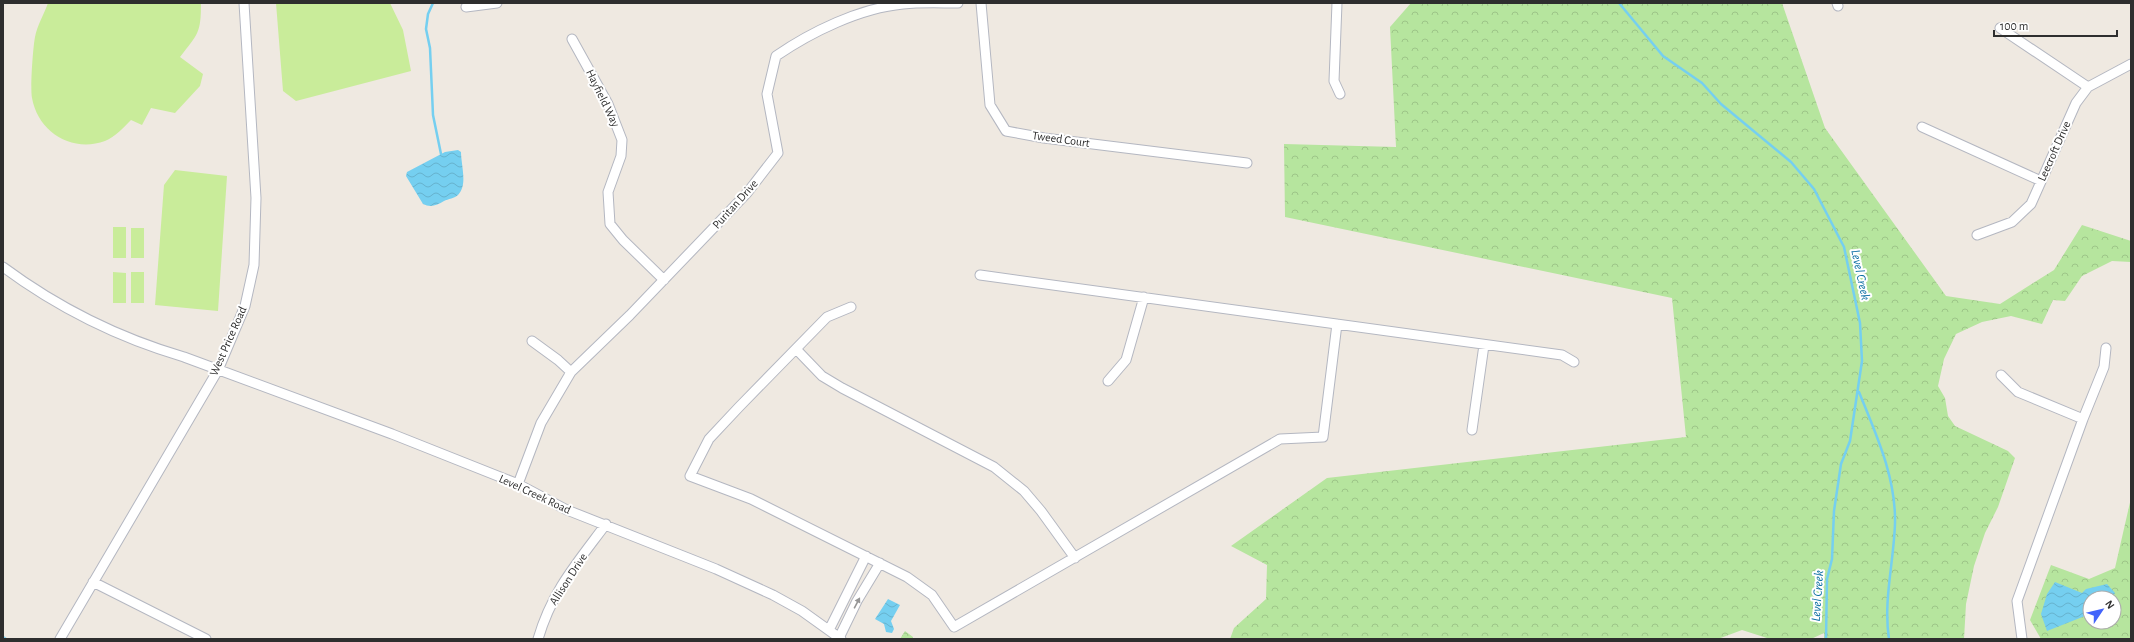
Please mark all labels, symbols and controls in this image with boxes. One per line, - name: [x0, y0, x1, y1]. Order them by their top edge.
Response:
- scale bar: [1994, 12, 2117, 38]
- text: 100 m: [2000, 20, 2028, 32]
- street label: Hayfield Way: [583, 67, 622, 129]
- street label: Leecroft Drive: [2035, 119, 2073, 183]
- street label: Tweed Court: [1032, 129, 1091, 149]
- street label: Puritan Drive: [710, 177, 760, 231]
- water label: Level Creek: [1848, 249, 1872, 301]
- street label: West Price Road: [207, 304, 249, 378]
- street label: Level Creek Road: [497, 472, 573, 516]
- street label: Allison Drive: [547, 551, 589, 607]
- water label: Level Creek: [1810, 570, 1826, 622]
- north arrow: [2082, 590, 2122, 630]
- one-way arrow: [853, 597, 860, 609]
- text: N: [2103, 598, 2116, 611]

